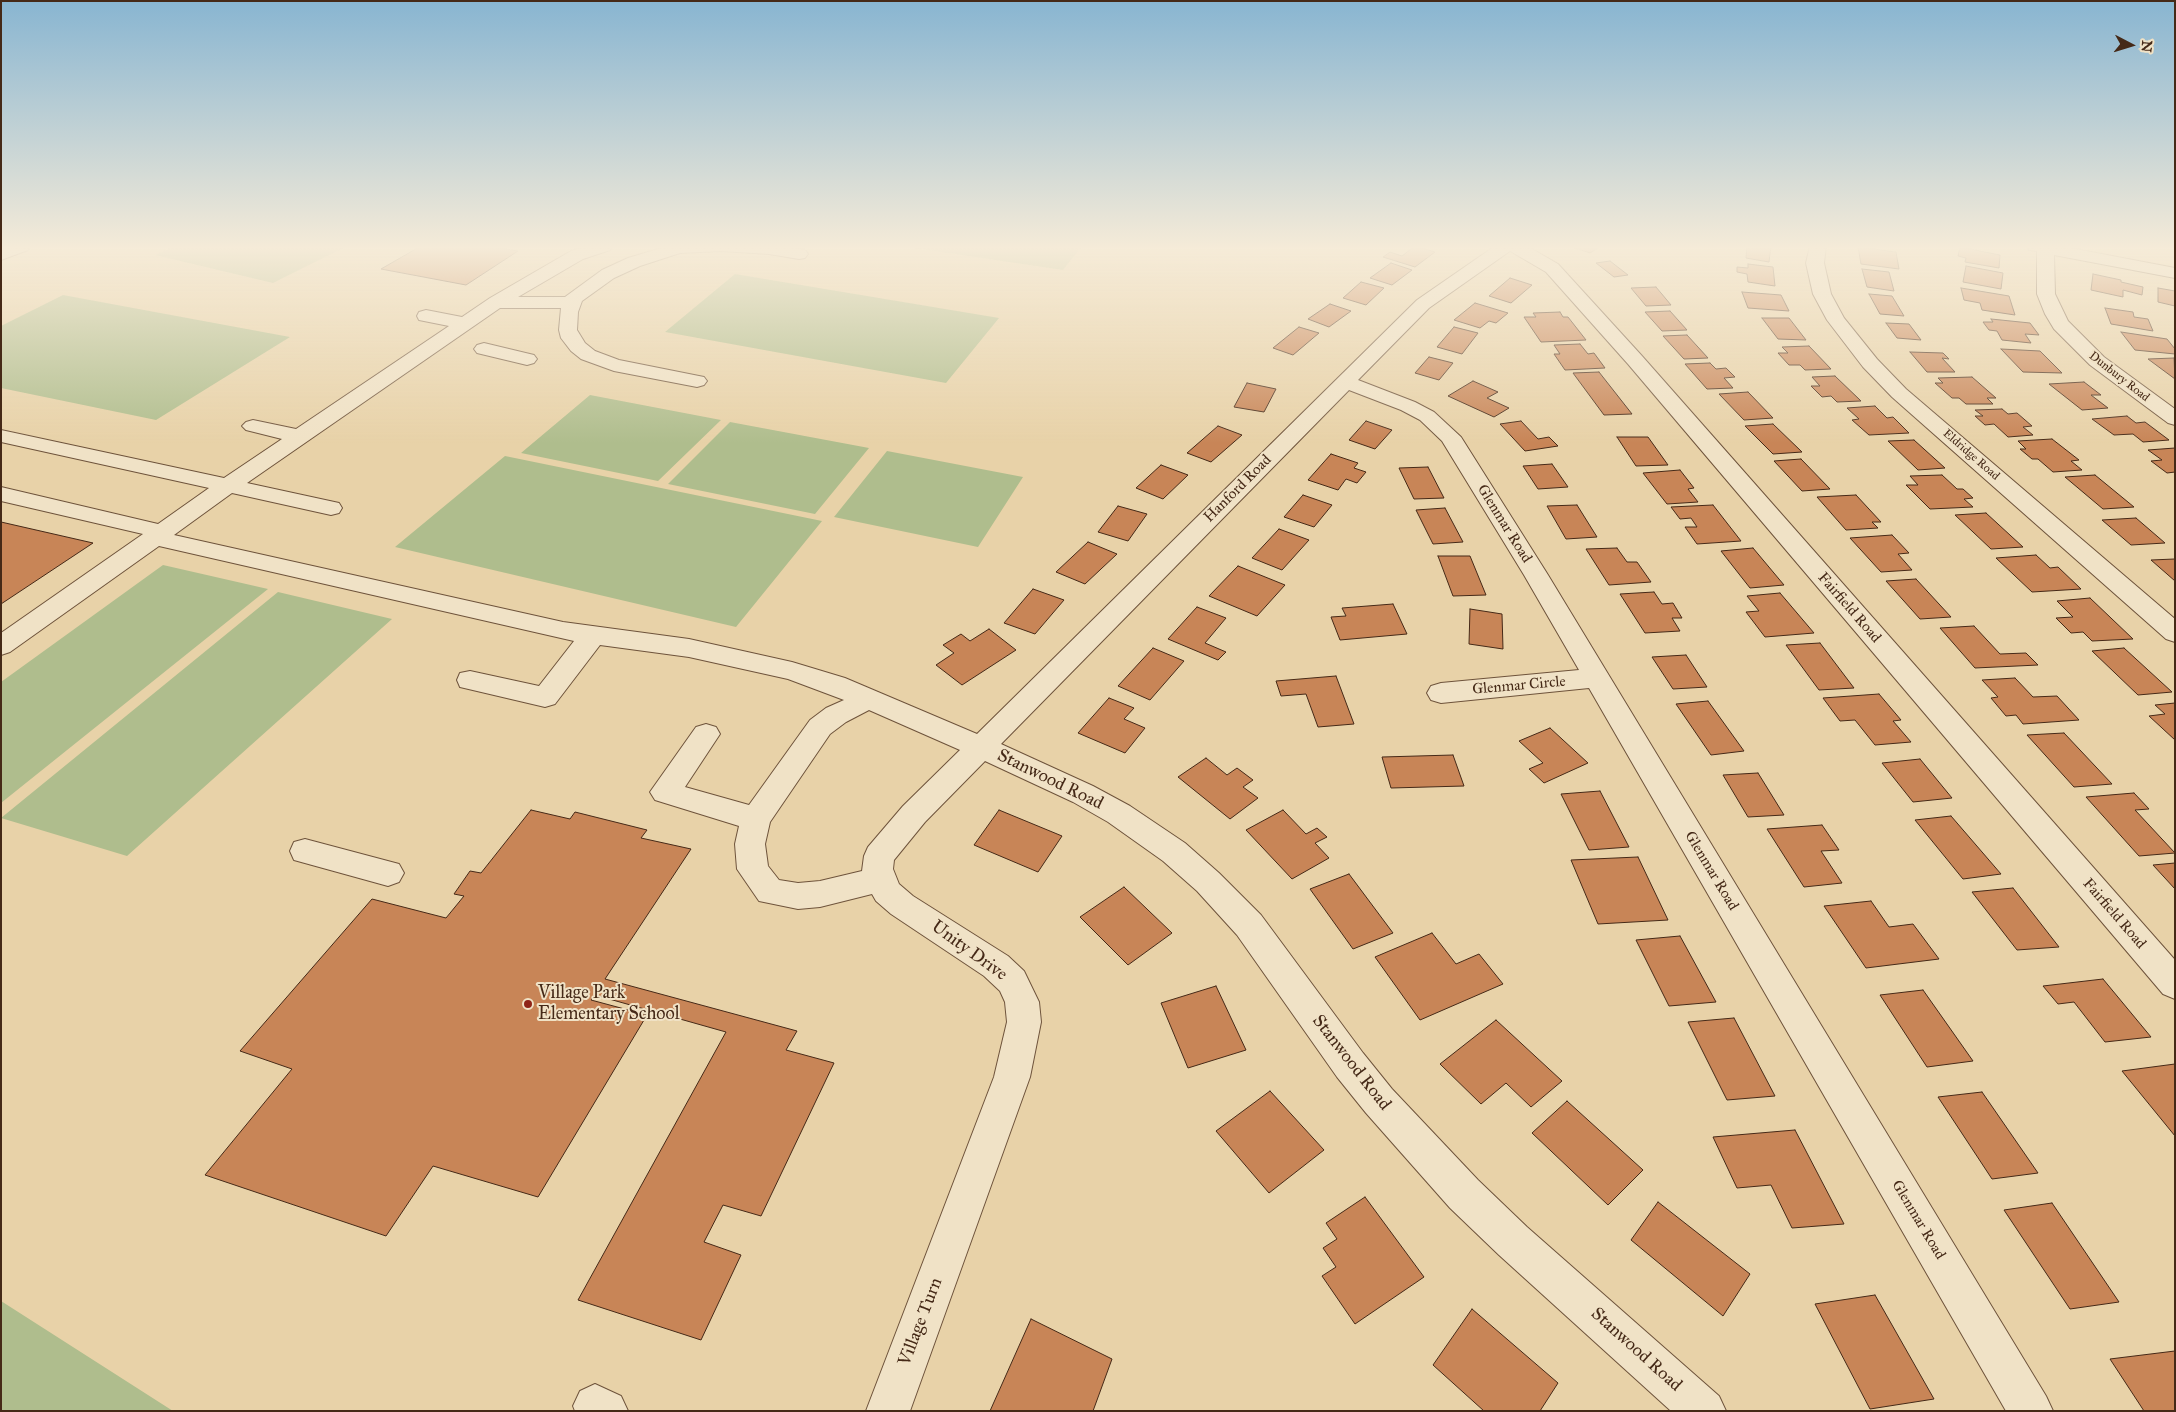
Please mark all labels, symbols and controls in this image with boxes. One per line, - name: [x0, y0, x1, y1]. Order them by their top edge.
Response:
- north arrow: [2106, 20, 2156, 70]
- text: N: [2137, 40, 2155, 53]
- street label: Dunbury Road: [2086, 349, 2152, 405]
- street label: Eldridge Road: [1940, 426, 2002, 484]
- street label: Hanford Road: [1200, 451, 1276, 527]
- street label: Glenmar Road: [1473, 481, 1535, 567]
- street label: Fairfield Road: [1814, 569, 1884, 647]
- street label: Glenmar Circle: [1472, 673, 1566, 699]
- street label: Stanwood Road: [993, 745, 1107, 815]
- street label: Glenmar Road: [1680, 828, 1742, 914]
- street label: Fairfield Road: [2079, 875, 2149, 953]
- street label: Unity Drive: [927, 916, 1011, 986]
- place label: Village Park Elementary School: [538, 983, 680, 1026]
- marker: Village Park Elementary School: [522, 998, 534, 1010]
- street label: Stanwood Road: [1307, 1011, 1395, 1115]
- street label: Glenmar Road: [1887, 1177, 1949, 1263]
- street label: Village Turn: [894, 1275, 948, 1369]
- street label: Stanwood Road: [1586, 1303, 1686, 1397]

